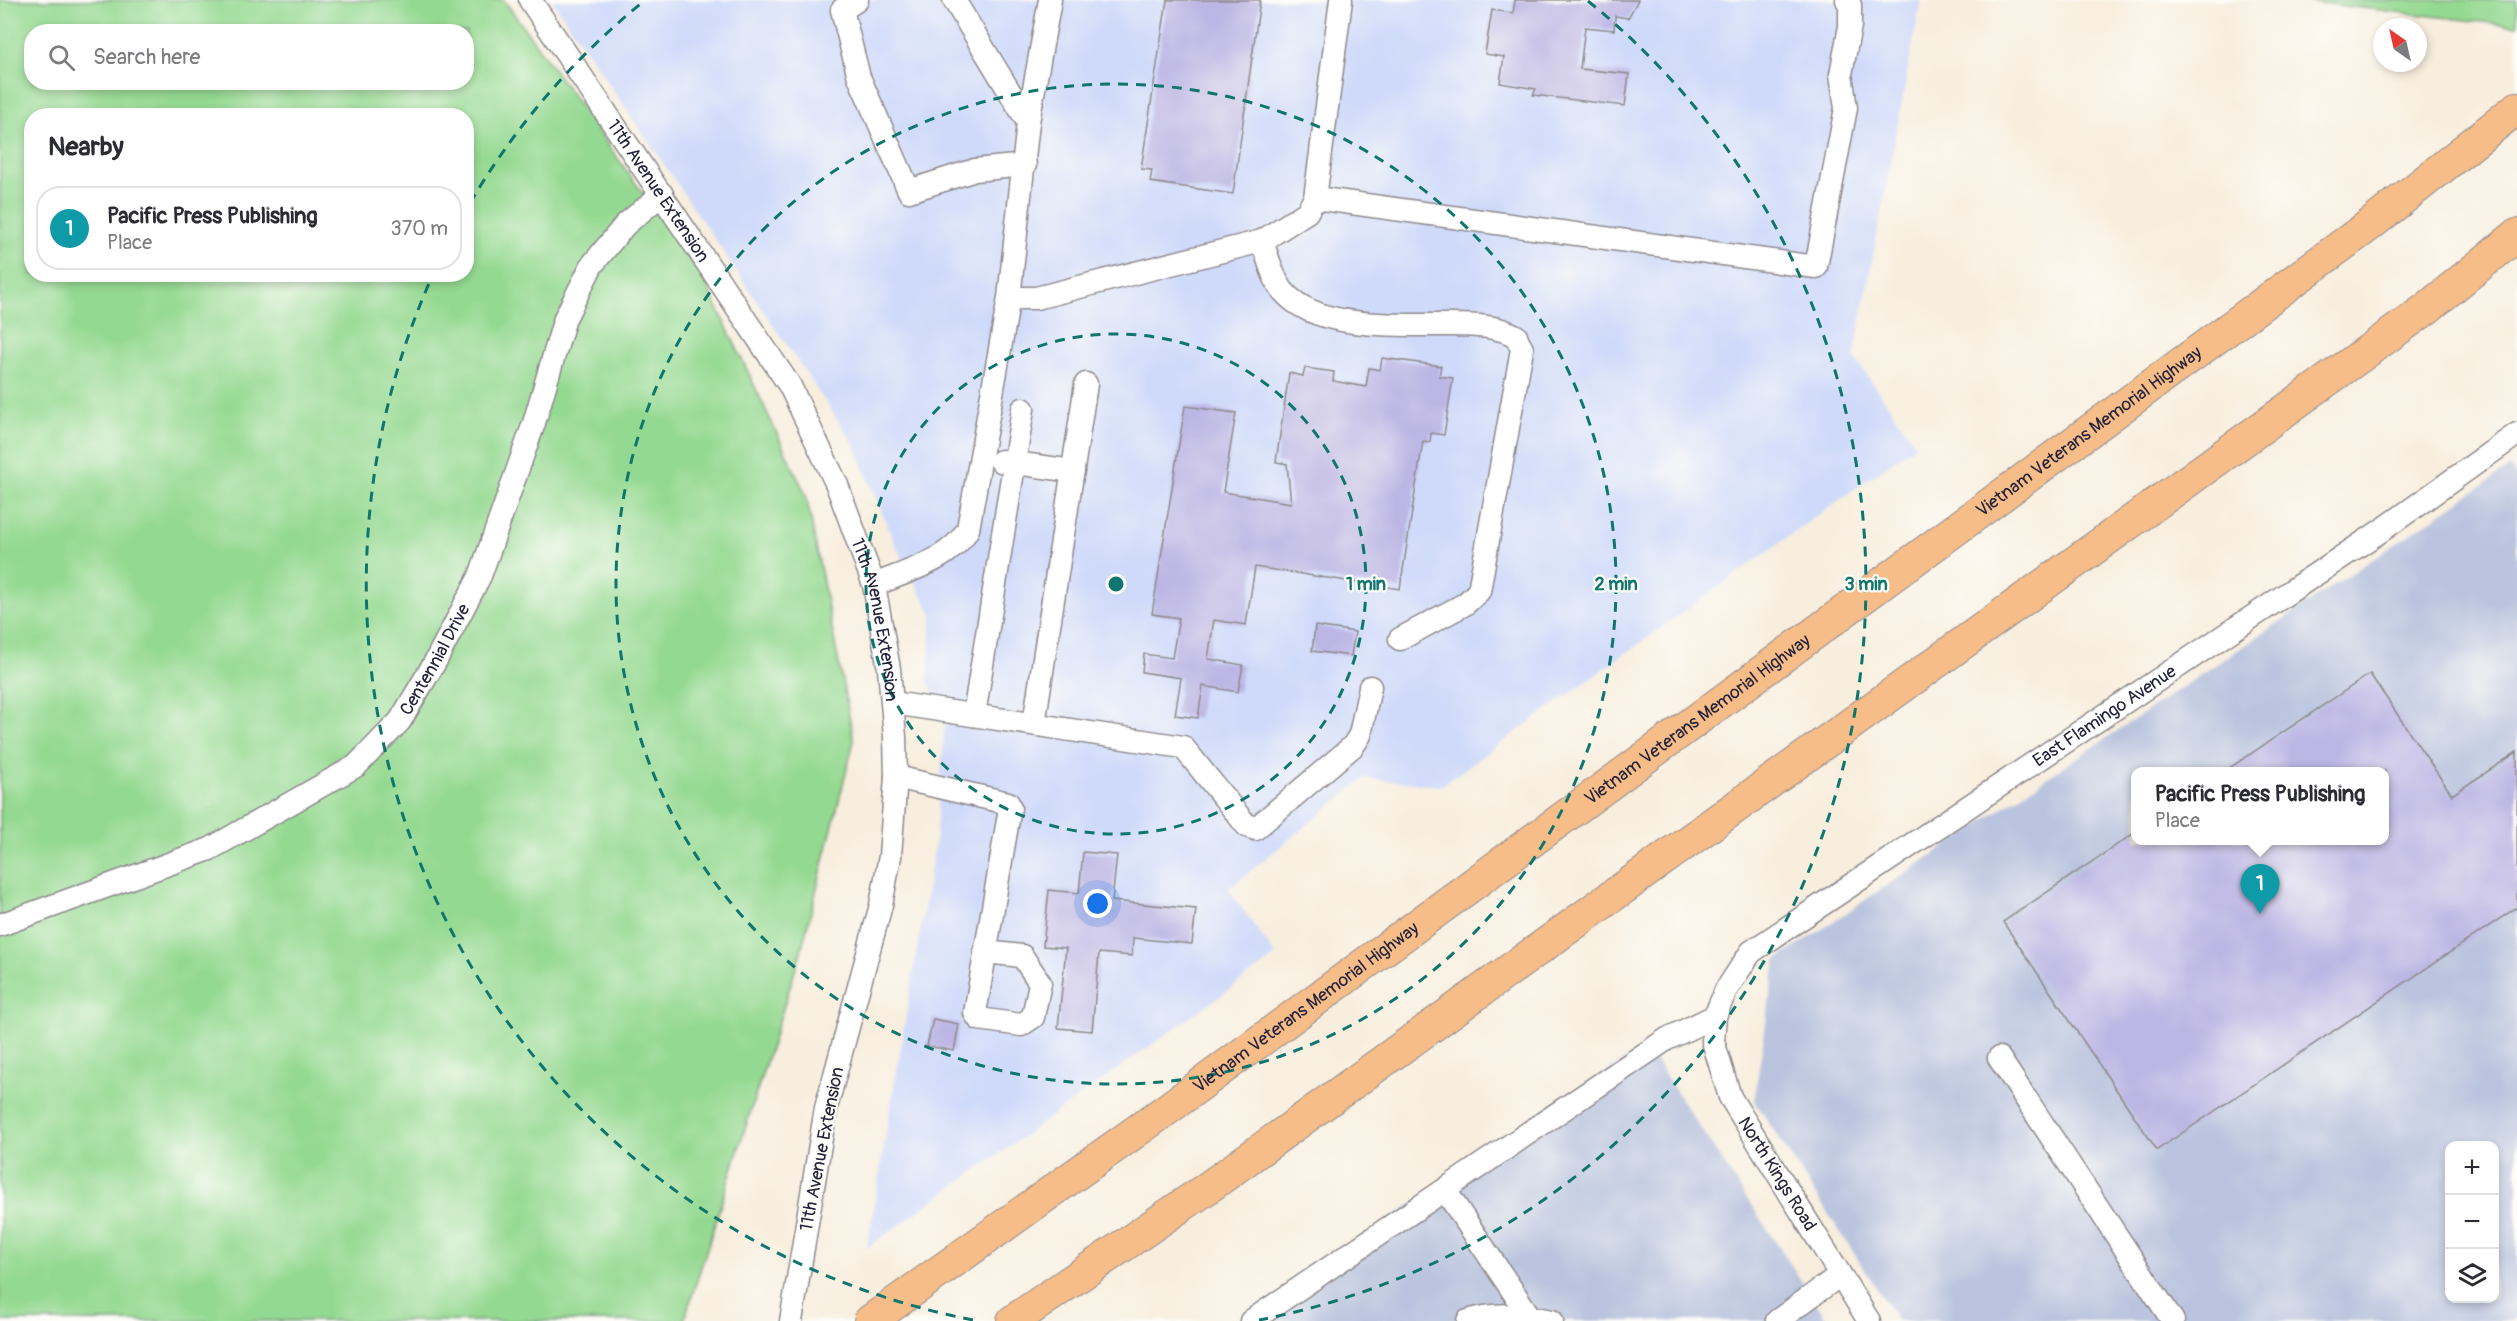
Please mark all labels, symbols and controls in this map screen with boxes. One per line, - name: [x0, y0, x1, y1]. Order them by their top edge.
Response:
- north arrow: [2373, 18, 2427, 72]
- search box: [24, 24, 474, 90]
- icon: search: [45, 41, 78, 74]
- text: Search here: [93, 43, 200, 71]
- street label: 11th Avenue Extension: [602, 115, 715, 266]
- text: Nearby: [48, 131, 124, 163]
- text: Pacific Press Publishing: [107, 202, 318, 230]
- text: 1: [66, 216, 73, 241]
- text: 370 m: [391, 216, 448, 241]
- text: Place: [107, 230, 152, 255]
- street label: Vietnam Veterans Memorial Highway: [1971, 341, 2207, 522]
- street label: 11th Avenue Extension: [846, 535, 903, 702]
- text: 1 min: [1346, 573, 1386, 596]
- text: 2 min: [1594, 573, 1638, 596]
- text: 3 min: [1844, 573, 1888, 596]
- centre of rings: [1106, 574, 1126, 594]
- street label: Centennial Drive: [395, 600, 475, 719]
- street label: Vietnam Veterans Memorial Highway: [1580, 629, 1815, 810]
- street label: East Flamingo Avenue: [2028, 659, 2181, 772]
- popup: [2131, 767, 2389, 845]
- text: Pacific Press Publishing: [2155, 780, 2365, 808]
- text: Place: [2155, 808, 2200, 833]
- pin: 1: [2240, 864, 2280, 914]
- your location: [1083, 889, 1112, 918]
- street label: Vietnam Veterans Memorial Highway: [1188, 916, 1423, 1098]
- street label: 11th Avenue Extension: [795, 1065, 849, 1233]
- street label: North Kings Road: [1733, 1113, 1821, 1235]
- map controls: [2445, 1141, 2499, 1303]
- button: +: [2445, 1141, 2499, 1195]
- button: −: [2445, 1195, 2499, 1249]
- button: layers: [2445, 1249, 2499, 1303]

